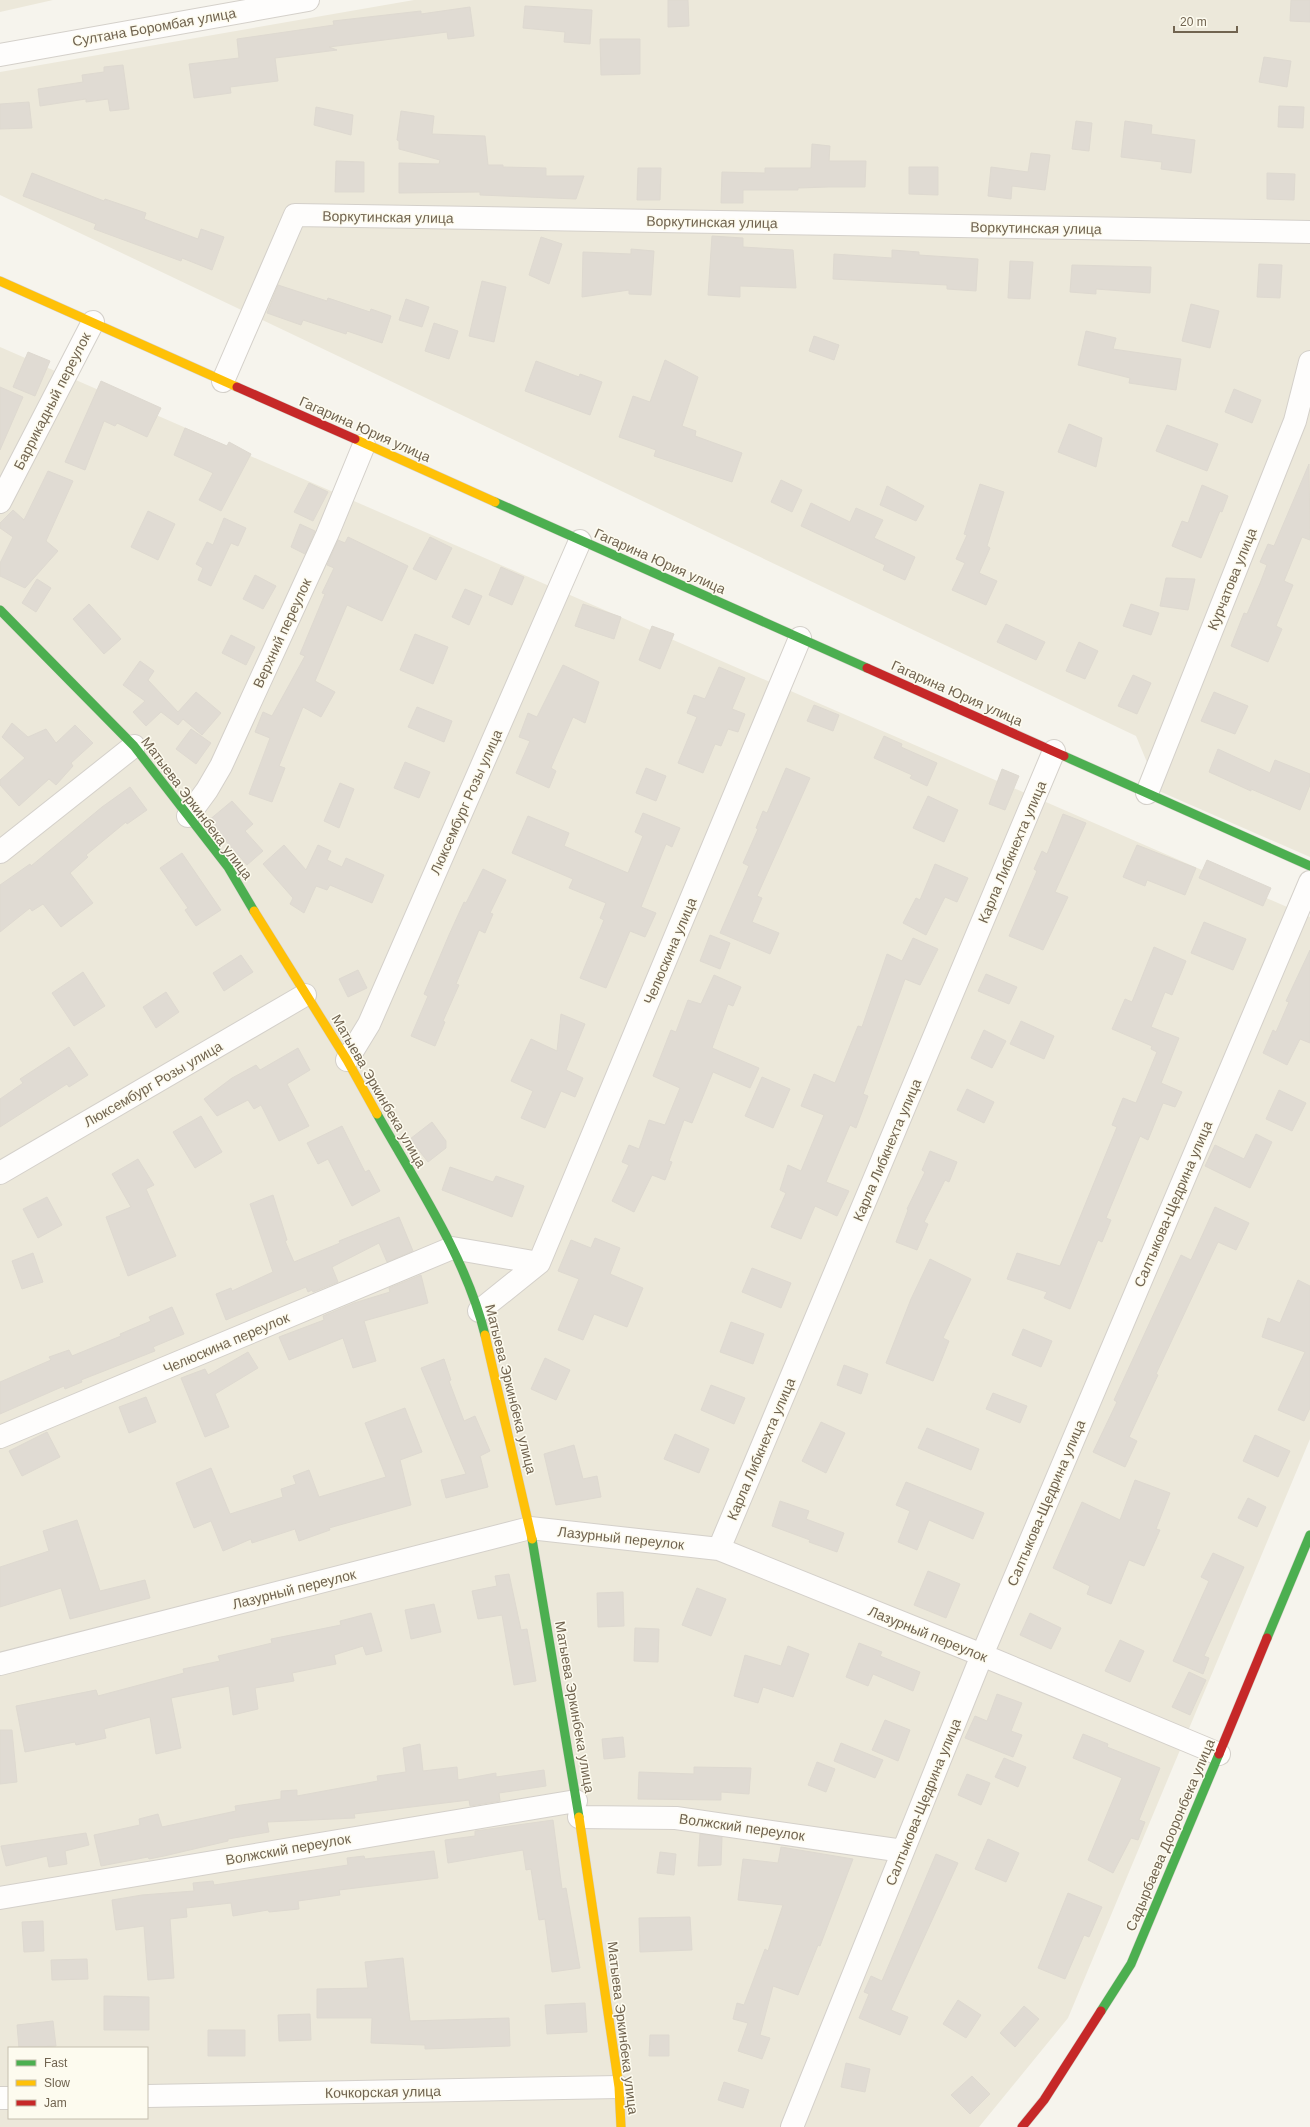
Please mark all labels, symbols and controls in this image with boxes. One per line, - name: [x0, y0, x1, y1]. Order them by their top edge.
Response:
- street label: Султана Боромбая улица: [71, 5, 237, 49]
- scale bar: [1174, 8, 1237, 34]
- text: 20 m: [1180, 15, 1207, 29]
- street label: Воркутинская улица: [322, 208, 454, 226]
- street label: Воркутинская улица: [646, 213, 778, 231]
- street label: Воркутинская улица: [970, 219, 1102, 237]
- street label: Баррикадный переулок: [10, 329, 94, 472]
- street label: Гагарина Юрия улица: [297, 393, 433, 465]
- street label: Гагарина Юрия улица: [592, 525, 728, 597]
- street label: Курчатова улица: [1204, 525, 1260, 632]
- street label: Верхний переулок: [250, 575, 315, 690]
- street label: Гагарина Юрия улица: [889, 657, 1025, 729]
- street label: Люксембург Розы улица: [427, 727, 505, 877]
- street label: Матыева Эркинбека улица: [138, 734, 256, 883]
- street label: Карла Либкнехта улица: [975, 778, 1049, 925]
- street label: Челюскина улица: [640, 895, 700, 1007]
- street label: Матыева Эркинбека улица: [328, 1012, 430, 1171]
- street label: Люксембург Розы улица: [81, 1038, 225, 1130]
- street label: Карла Либкнехта улица: [850, 1076, 924, 1223]
- street label: Салтыкова-Щедрина улица: [1131, 1118, 1215, 1289]
- street label: Матыева Эркинбека улица: [482, 1303, 540, 1476]
- street label: Челюскина переулок: [161, 1309, 292, 1377]
- street label: Карла Либкнехта улица: [724, 1375, 798, 1522]
- street label: Салтыкова-Щедрина улица: [1004, 1417, 1088, 1588]
- street label: Лазурный переулок: [557, 1523, 686, 1553]
- street label: Лазурный переулок: [230, 1566, 358, 1612]
- street label: Лазурный переулок: [866, 1603, 991, 1666]
- street label: Матыева Эркинбека улица: [552, 1620, 598, 1794]
- street label: Салтыкова-Щедрина улица: [882, 1716, 964, 1888]
- street label: Садырбаева Дооронбека улица: [1122, 1736, 1218, 1933]
- street label: Волжский переулок: [678, 1810, 807, 1844]
- street label: Волжский переулок: [224, 1830, 353, 1868]
- street label: Матыева Эркинбека улица: [604, 1941, 642, 2116]
- legend: [8, 2047, 148, 2119]
- text: Fast: [44, 2056, 68, 2070]
- text: Slow: [44, 2076, 70, 2090]
- street label: Кочкорская улица: [325, 2083, 441, 2101]
- text: Jam: [44, 2096, 67, 2110]

